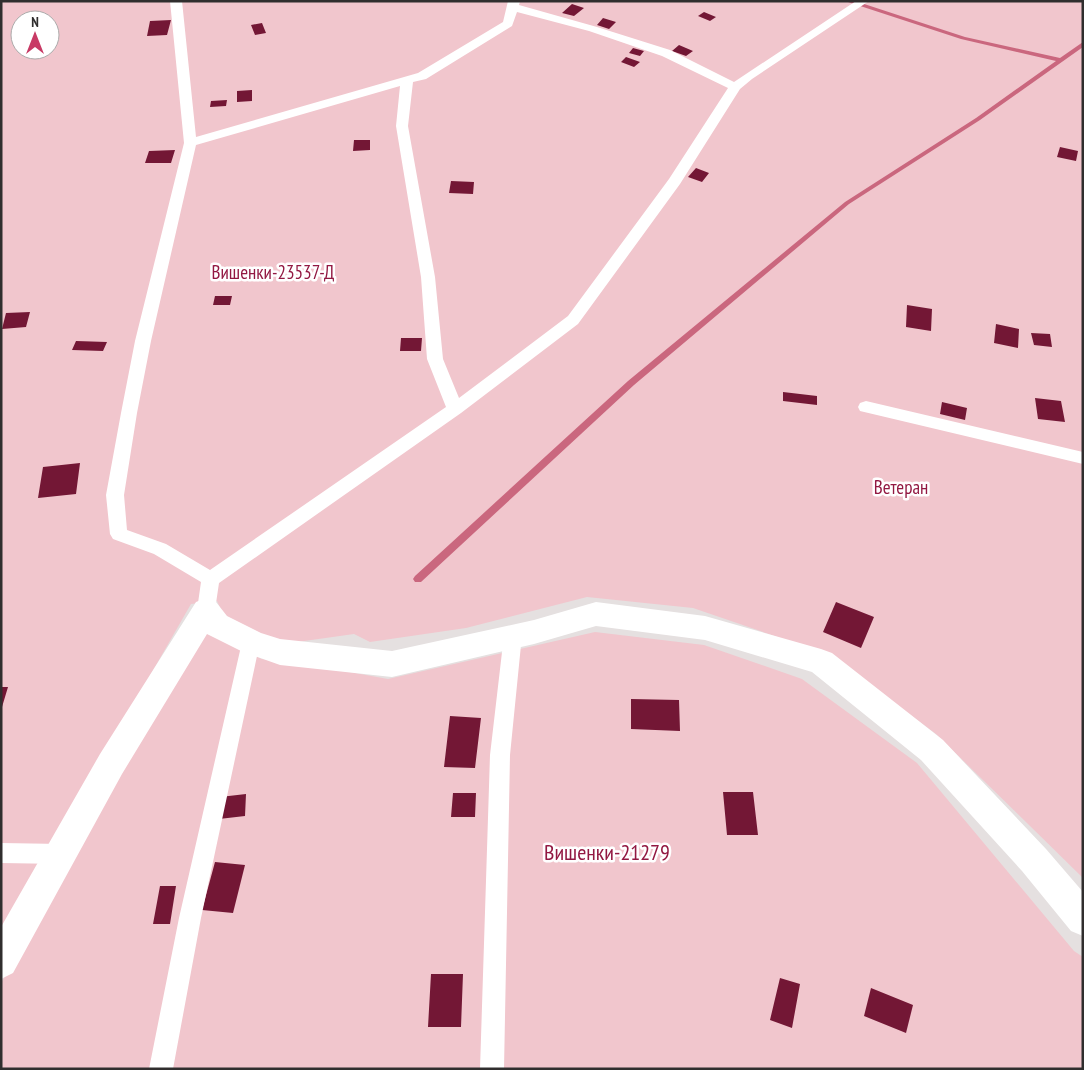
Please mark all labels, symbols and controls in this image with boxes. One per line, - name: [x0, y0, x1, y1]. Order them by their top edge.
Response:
- north arrow: [10, 10, 60, 60]
- text: N: [31, 13, 39, 31]
- park label: Вишенки-23537-Д: [212, 260, 334, 284]
- park label: Ветеран: [874, 475, 928, 499]
- park label: Вишенки-21279: [544, 838, 670, 866]

